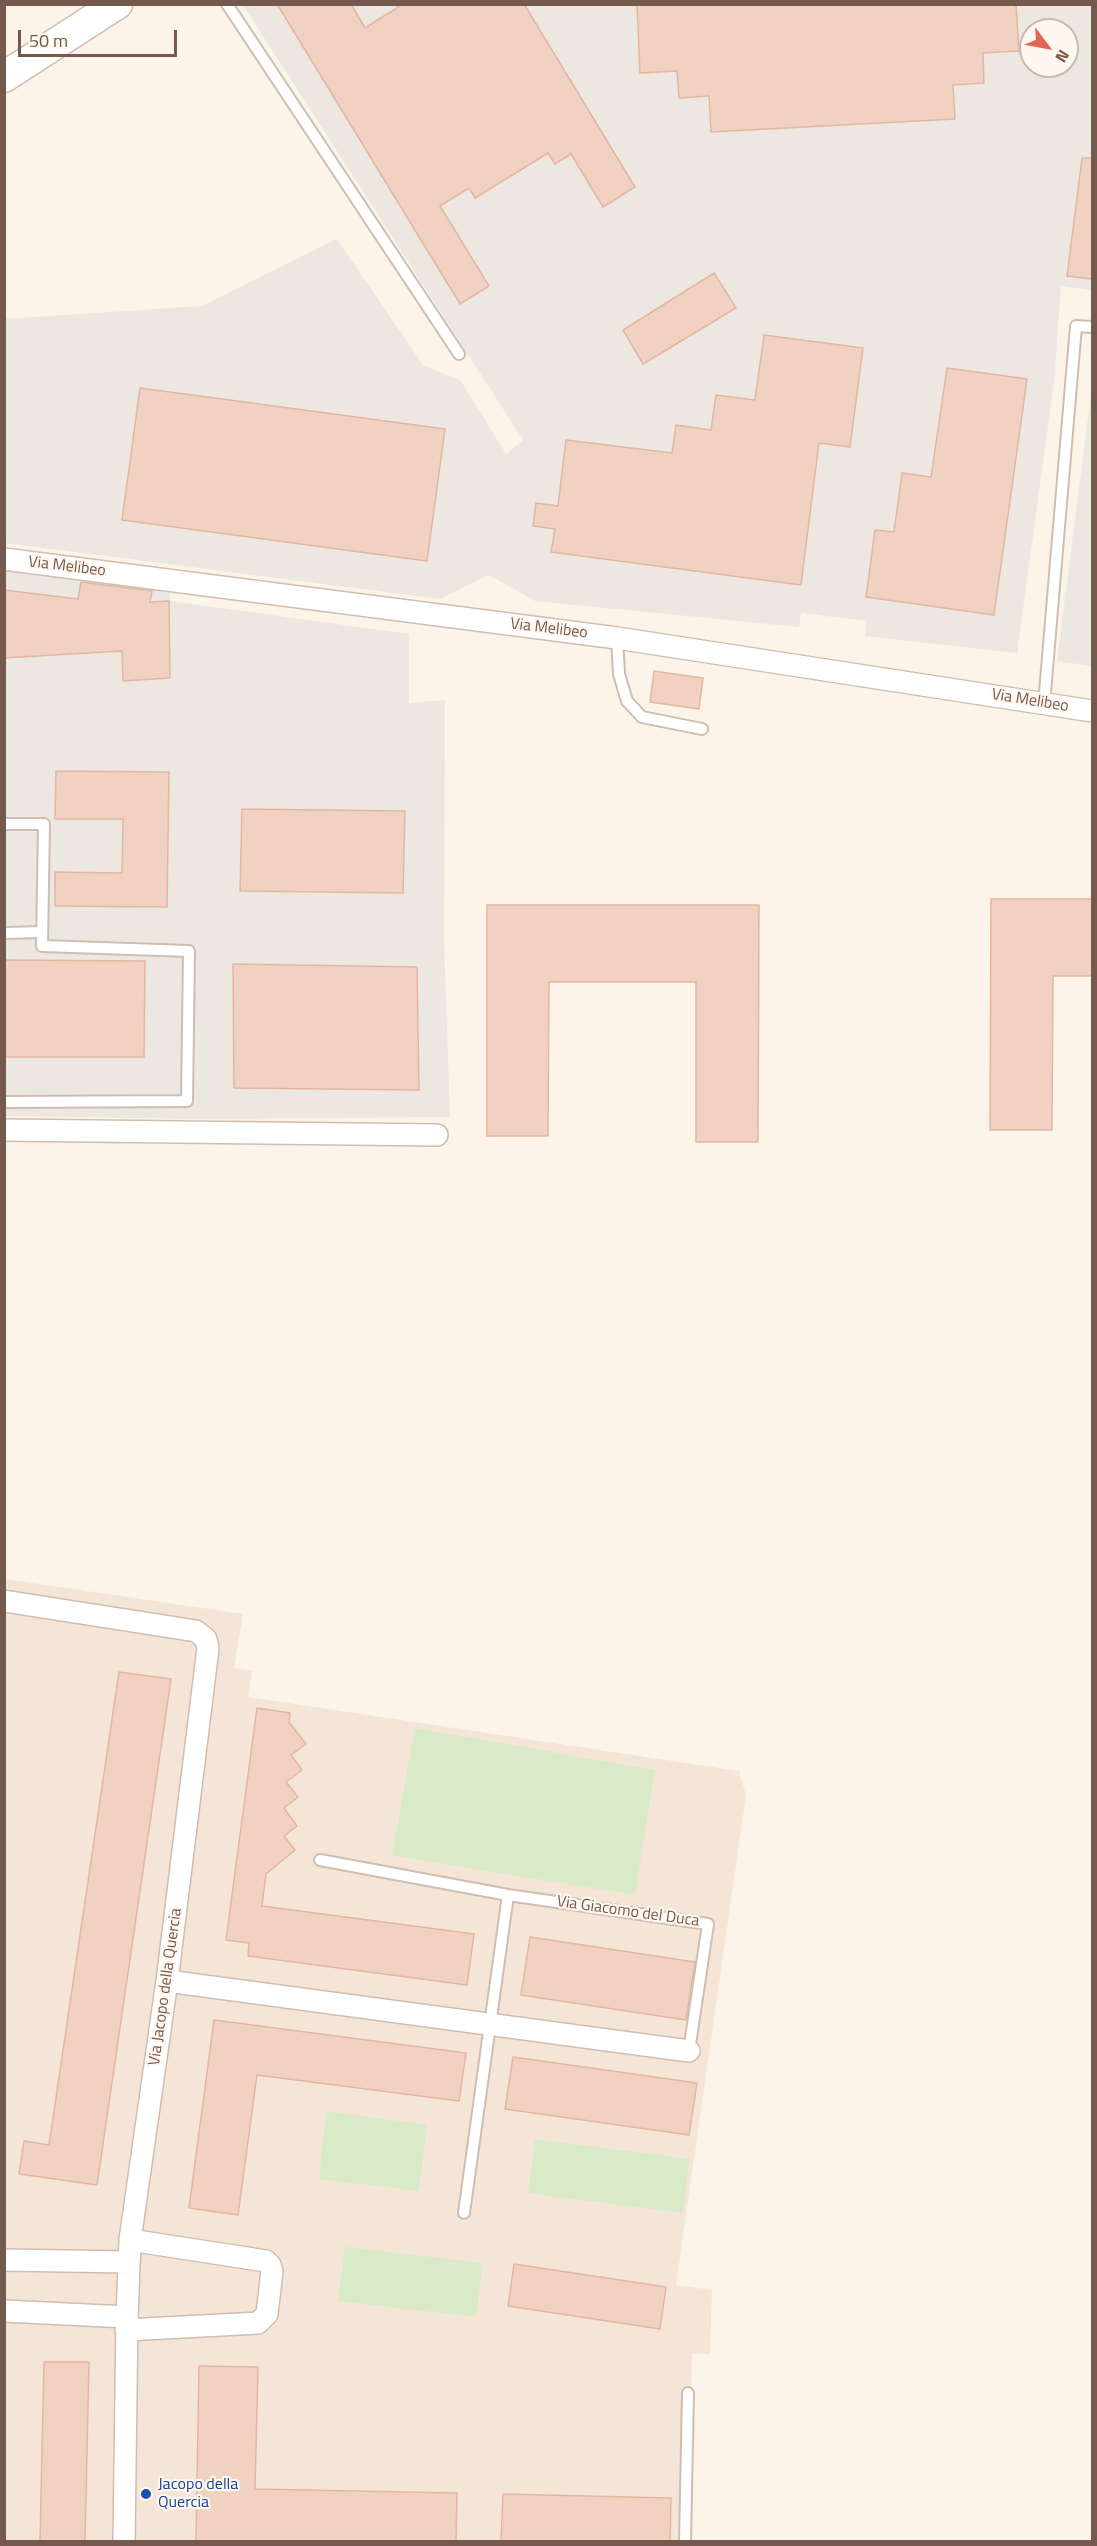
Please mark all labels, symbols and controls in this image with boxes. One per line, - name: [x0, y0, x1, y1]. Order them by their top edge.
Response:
- scale bar: [21, 18, 180, 56]
- north arrow: [1019, 18, 1079, 78]
- text: 50 m: [29, 27, 68, 54]
- text: N: [1049, 45, 1076, 68]
- street label: Via Melibeo: [27, 553, 107, 581]
- street label: Via Melibeo: [509, 615, 589, 643]
- street label: Via Melibeo: [990, 685, 1070, 717]
- street label: Via Giacomo del Duca: [555, 1892, 701, 1932]
- street label: Via Jacopo della Quercia: [145, 1907, 187, 2067]
- place label: Jacopo della Quercia: [158, 2475, 238, 2513]
- marker: Jacopo della Quercia: [139, 2487, 153, 2501]

